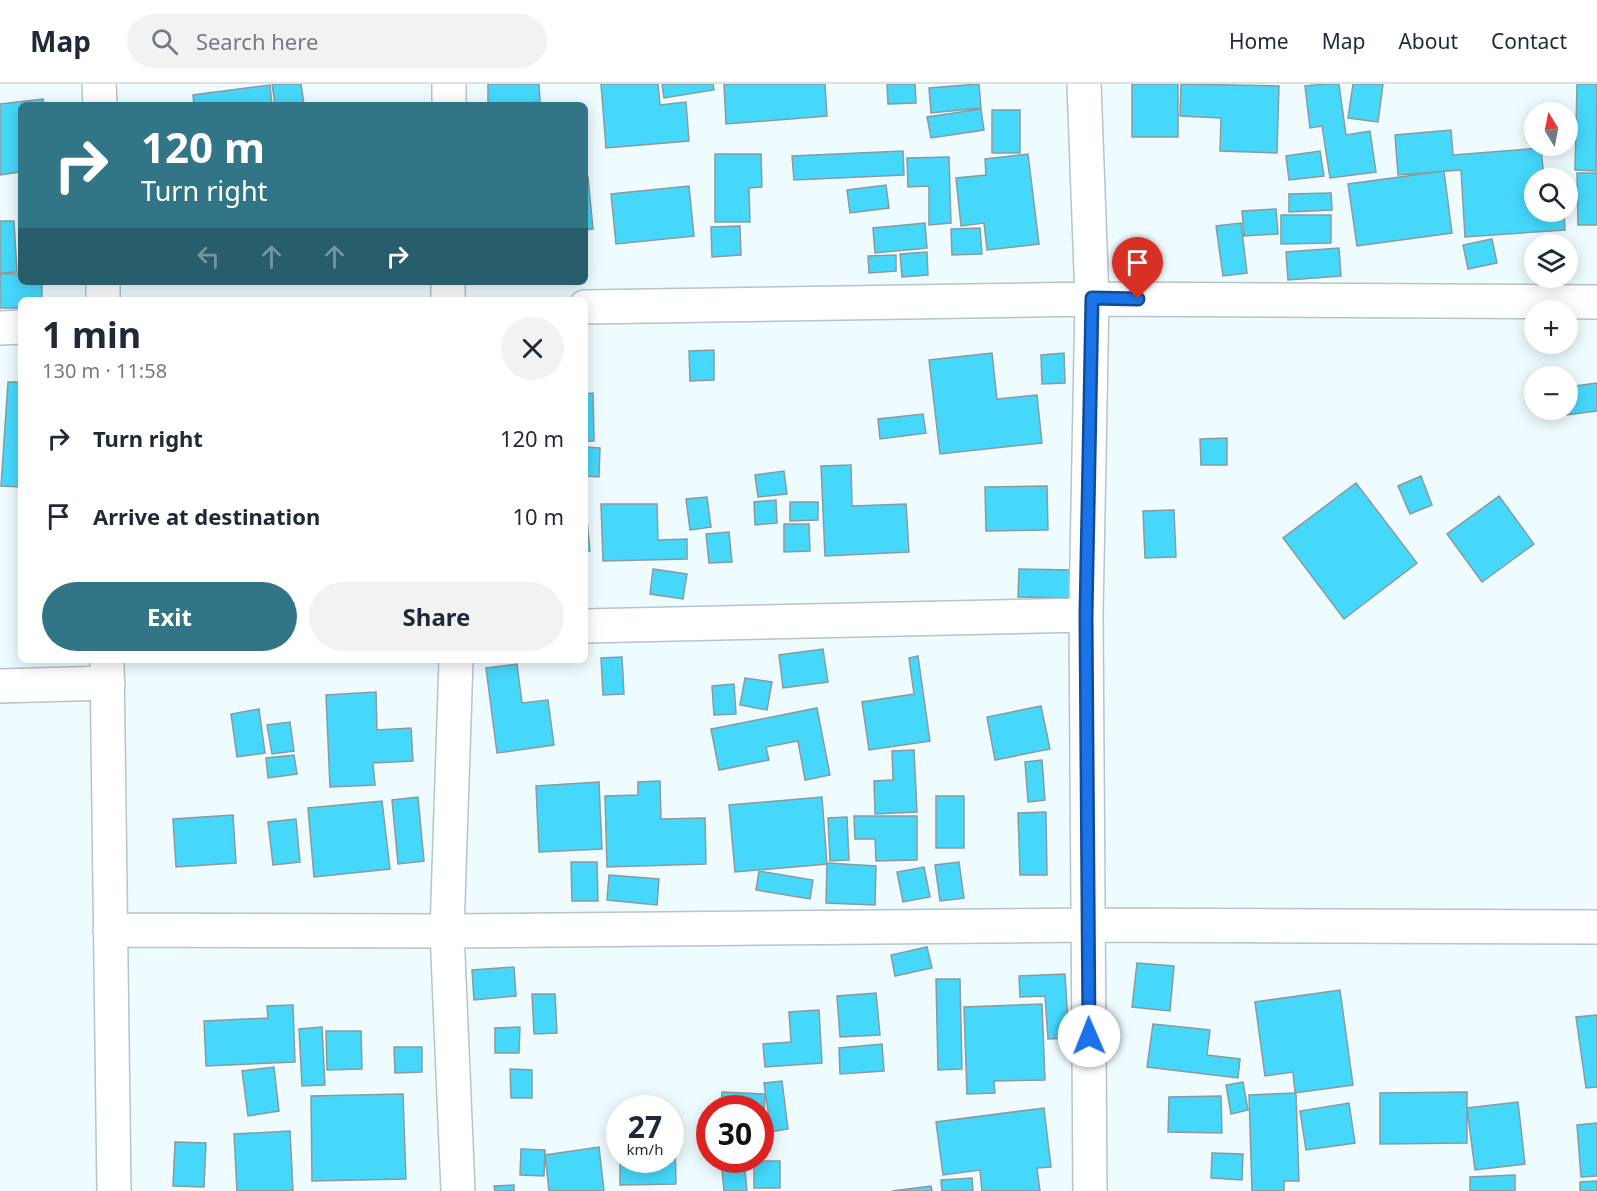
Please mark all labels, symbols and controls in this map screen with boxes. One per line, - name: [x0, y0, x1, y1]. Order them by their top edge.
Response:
- search box: [127, 14, 547, 68]
- text: Map: [30, 22, 91, 60]
- icon: search: [148, 25, 181, 58]
- text: Search here: [196, 26, 318, 56]
- text: Home: [1229, 27, 1289, 55]
- text: Map: [1322, 27, 1365, 55]
- text: About: [1398, 27, 1458, 55]
- text: Contact: [1491, 27, 1567, 55]
- north arrow: [1524, 102, 1578, 156]
- map controls: [1524, 102, 1578, 420]
- text: 120 m: [141, 118, 265, 175]
- icon: right: [42, 126, 120, 204]
- button: search: [1524, 168, 1578, 222]
- text: Turn right: [141, 172, 267, 209]
- button: layers: [1524, 234, 1578, 288]
- pin: [1112, 237, 1163, 299]
- icon: left: [192, 240, 225, 273]
- icon: ahead: [255, 240, 288, 273]
- icon: ahead: [318, 240, 351, 273]
- icon: right: [381, 240, 414, 273]
- icon: arrive: [1121, 246, 1154, 279]
- button: +: [1524, 300, 1578, 354]
- text: 1 min: [42, 310, 141, 359]
- button: close: [501, 317, 564, 380]
- text: 130 m · 11:58: [42, 357, 167, 384]
- button: −: [1524, 366, 1578, 420]
- icon: right: [42, 422, 75, 455]
- text: Turn right: [93, 423, 203, 453]
- text: 120 m: [500, 423, 564, 453]
- icon: arrive: [42, 500, 75, 533]
- text: Arrive at destination: [93, 501, 320, 531]
- text: 10 m: [513, 501, 564, 531]
- button: Exit: [42, 582, 297, 651]
- button: Share: [309, 582, 564, 651]
- position arrow: [1057, 1004, 1121, 1068]
- speed limit sign: 30: [696, 1095, 774, 1173]
- text: 27: [628, 1106, 662, 1147]
- text: km/h: [627, 1139, 663, 1159]

